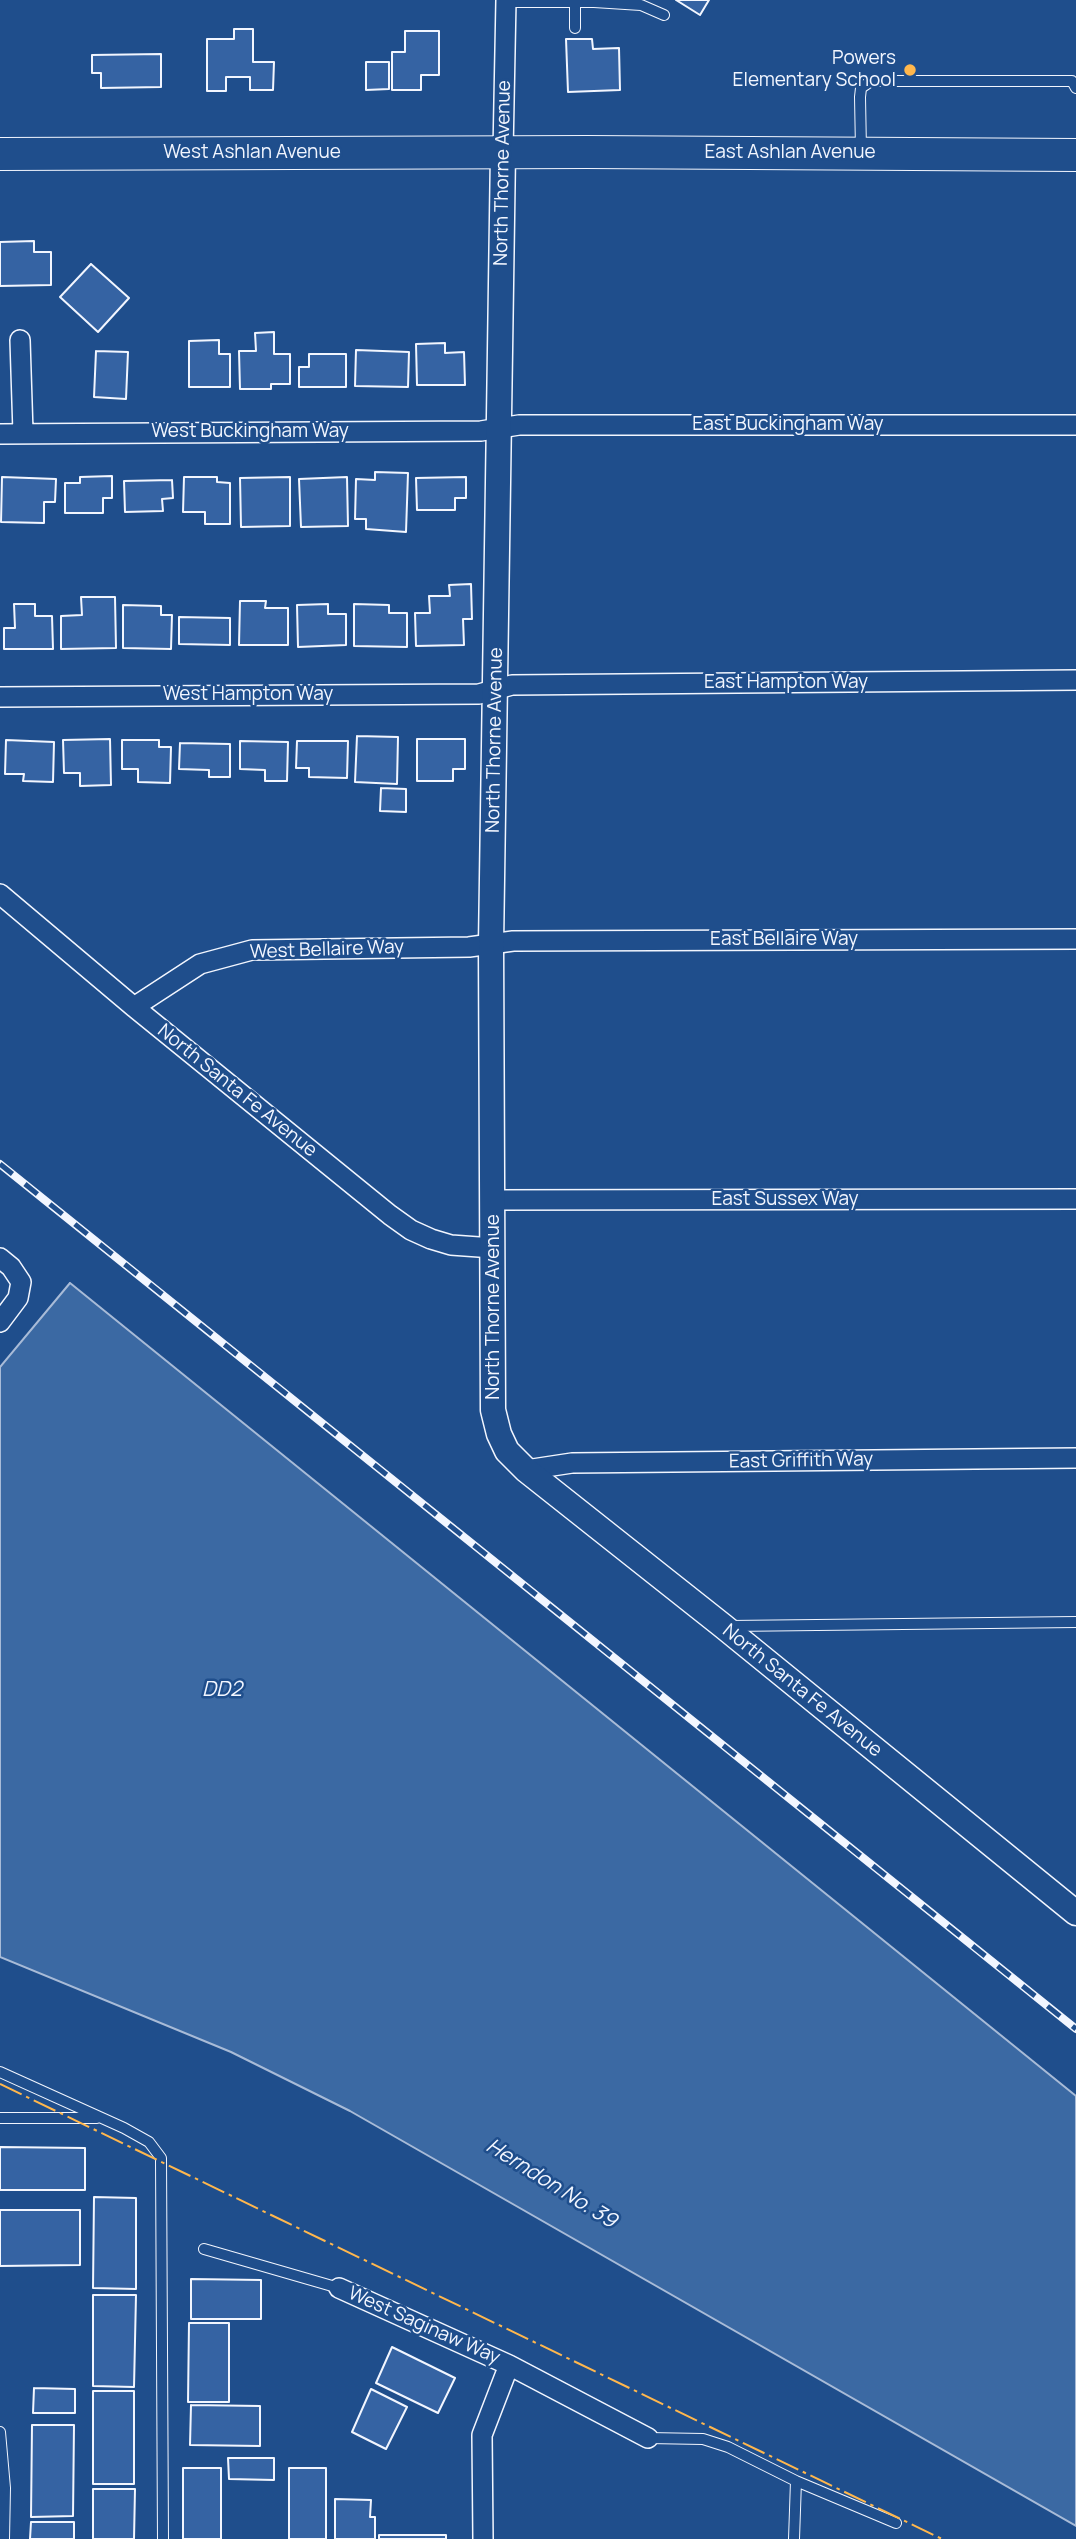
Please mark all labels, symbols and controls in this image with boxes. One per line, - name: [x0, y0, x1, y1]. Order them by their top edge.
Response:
- place label: Powers Elementary School: [733, 48, 896, 92]
- marker: Powers Elementary School: [902, 62, 918, 78]
- street label: North Thorne Avenue: [490, 80, 516, 266]
- street label: West Ashlan Avenue: [163, 142, 341, 164]
- street label: East Ashlan Avenue: [704, 142, 876, 164]
- street label: East Buckingham Way: [692, 414, 884, 436]
- street label: West Buckingham Way: [151, 421, 349, 443]
- street label: North Thorne Avenue: [482, 647, 508, 833]
- street label: East Hampton Way: [704, 672, 868, 694]
- street label: West Hampton Way: [163, 684, 333, 706]
- street label: East Bellaire Way: [710, 929, 858, 951]
- street label: West Bellaire Way: [250, 936, 404, 964]
- street label: North Santa Fe Avenue: [153, 1020, 321, 1162]
- street label: East Sussex Way: [711, 1189, 859, 1211]
- street label: North Thorne Avenue: [483, 1214, 505, 1400]
- street label: East Griffith Way: [729, 1448, 873, 1474]
- street label: North Santa Fe Avenue: [718, 1620, 886, 1762]
- water label: DD2: [202, 1677, 242, 1703]
- water label: Herndon No. 39: [481, 2134, 621, 2234]
- street label: West Saginaw Way: [345, 2282, 503, 2370]

